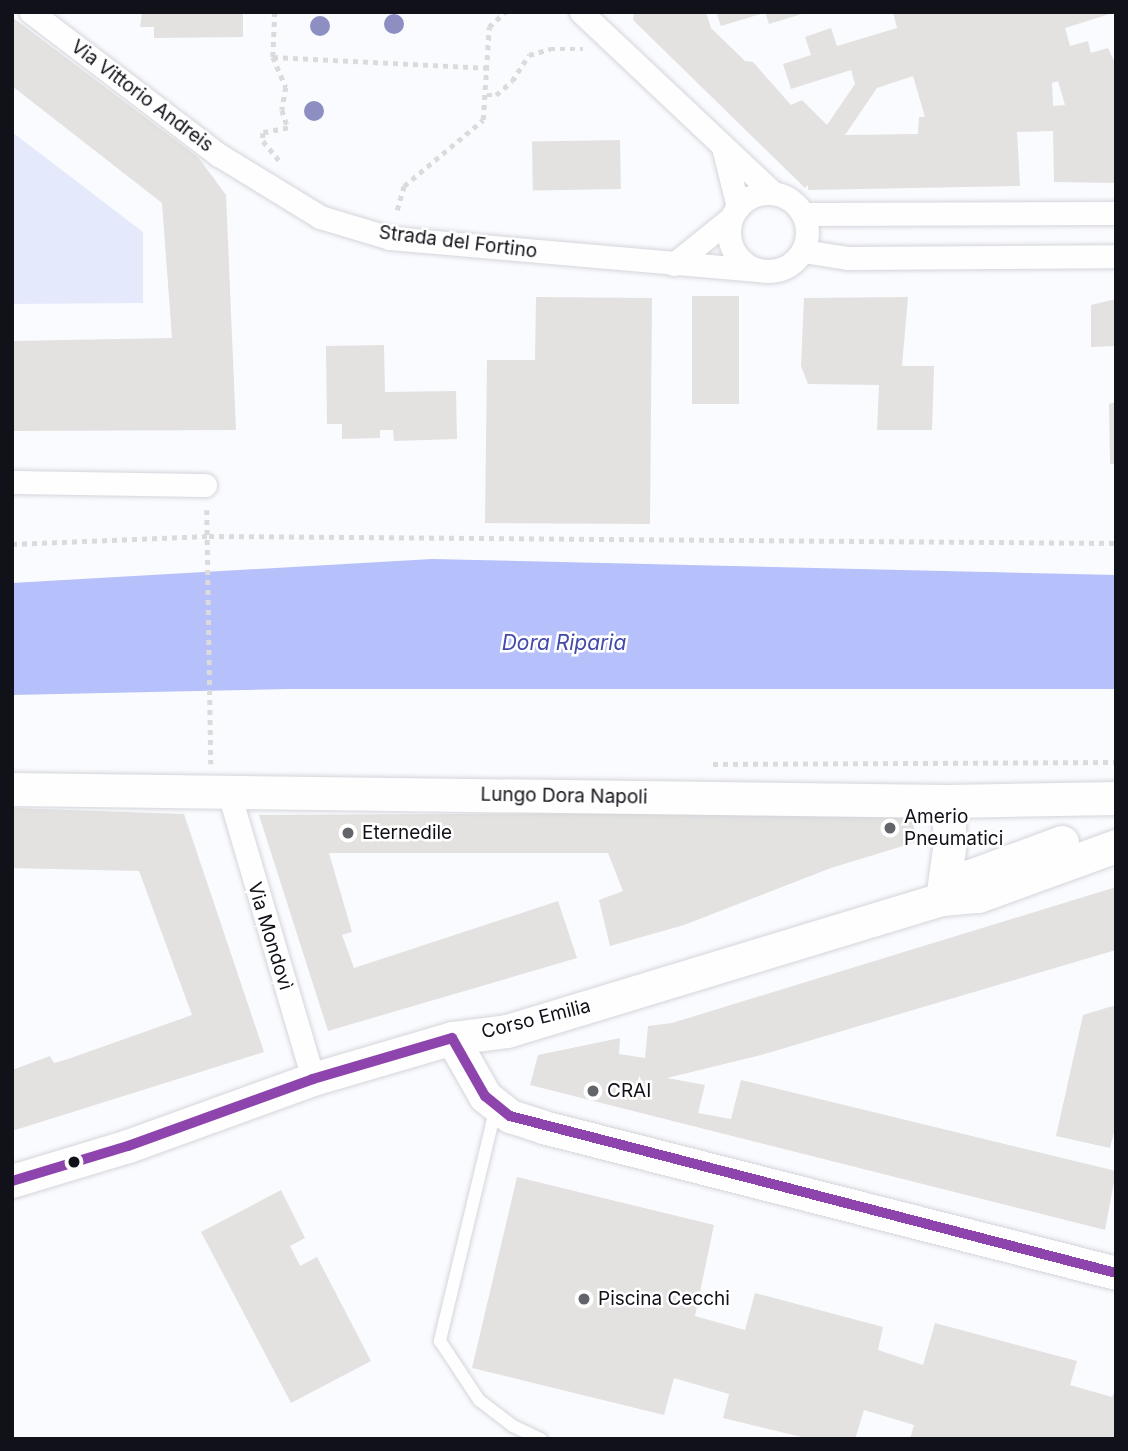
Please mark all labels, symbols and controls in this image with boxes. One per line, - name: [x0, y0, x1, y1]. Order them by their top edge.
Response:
- street label: Via Vittorio Andreis: [66, 35, 218, 157]
- street label: Strada del Fortino: [378, 221, 538, 263]
- water label: Dora Riparia: [502, 630, 626, 656]
- street label: Lungo Dora Napoli: [480, 783, 648, 809]
- place label: Amerio Pneumatici: [904, 806, 1003, 850]
- marker: Amerio Pneumatici: [882, 820, 898, 836]
- place label: Eternedile: [362, 822, 452, 844]
- marker: Eternedile: [340, 825, 356, 841]
- street label: Via Mondovì: [243, 879, 297, 993]
- street label: Corso Emilia: [479, 994, 593, 1044]
- place label: CRAI: [607, 1080, 651, 1102]
- marker: CRAI: [585, 1083, 601, 1099]
- unlabelled marker: [67, 1155, 81, 1169]
- place label: Piscina Cecchi: [598, 1288, 730, 1310]
- marker: Piscina Cecchi: [576, 1291, 592, 1307]

